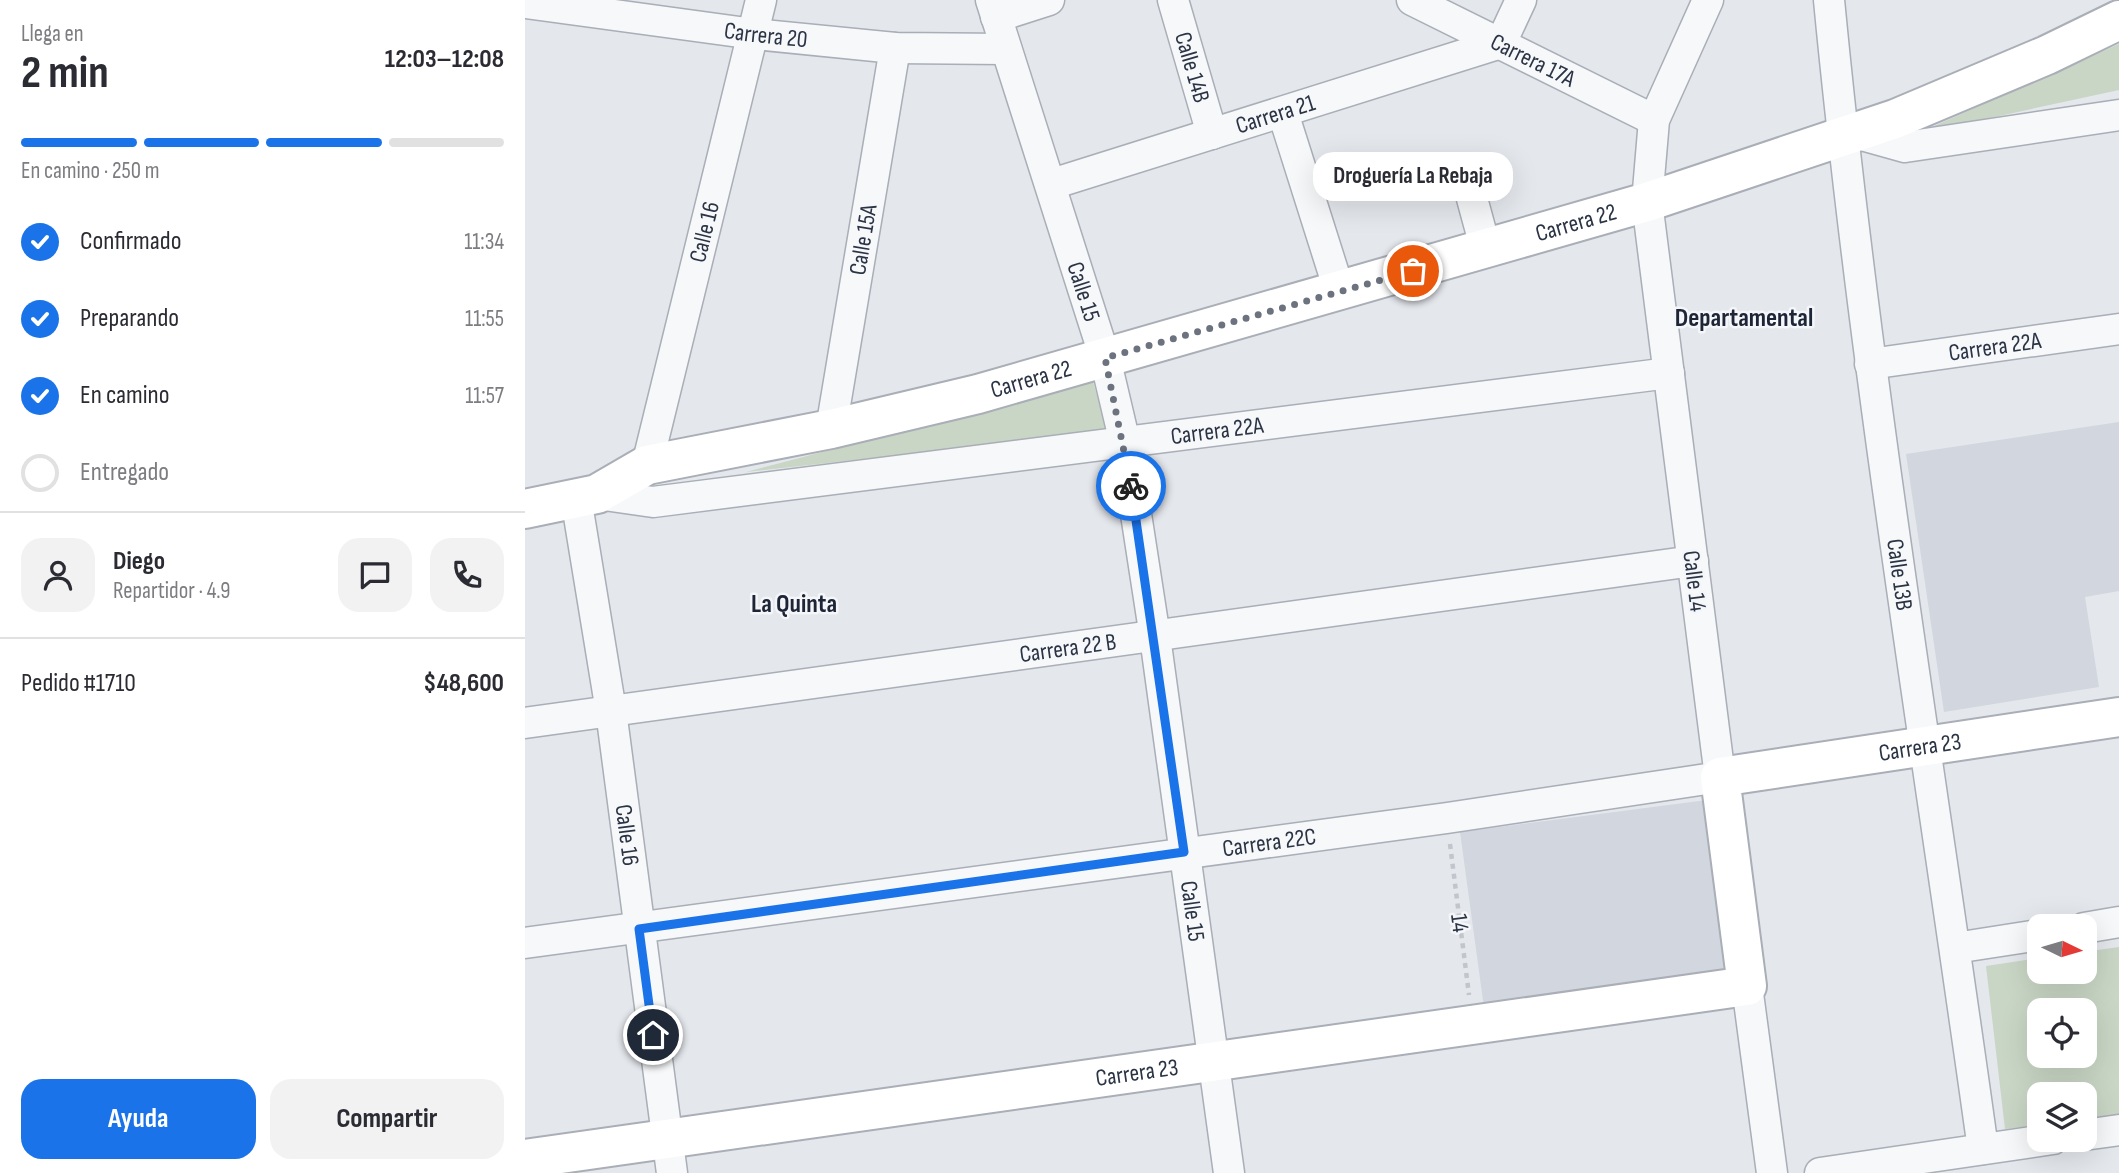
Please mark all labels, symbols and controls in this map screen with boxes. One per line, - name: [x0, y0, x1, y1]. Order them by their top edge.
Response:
- street label: Carrera 20: [722, 16, 809, 54]
- text: Llega en: [21, 20, 84, 48]
- street label: Carrera 17A: [1486, 27, 1581, 94]
- street label: Calle 14B: [1168, 29, 1216, 106]
- text: 12:03–12:08: [385, 44, 504, 75]
- text: 2 min: [21, 46, 109, 101]
- street label: Carrera 21: [1232, 88, 1319, 140]
- callout: Droguería La Rebaja: [1313, 152, 1513, 201]
- text: En camino · 250 m: [21, 157, 159, 185]
- text: Droguería La Rebaja: [1333, 162, 1493, 190]
- street label: Carrera 22: [1532, 198, 1620, 248]
- street label: Calle 16: [683, 199, 726, 265]
- street label: Calle 15A: [843, 202, 884, 277]
- icon: check: [21, 223, 59, 261]
- text: Confirmado: [80, 226, 181, 257]
- text: 11:34: [464, 228, 504, 256]
- pin: [1383, 241, 1443, 301]
- icon: bag: [1394, 252, 1432, 290]
- street label: Calle 15: [1060, 258, 1106, 325]
- icon: check: [21, 300, 59, 338]
- text: Preparando: [80, 303, 179, 334]
- district label: Departamental: [1675, 303, 1813, 334]
- text: 11:55: [465, 305, 504, 333]
- street label: Carrera 22A: [1947, 326, 2044, 368]
- street label: Carrera 22: [987, 354, 1075, 405]
- icon: check: [21, 377, 59, 415]
- text: En camino: [80, 380, 170, 411]
- text: 11:57: [465, 382, 504, 410]
- street label: Carrera 22A: [1169, 411, 1266, 451]
- courier: [1096, 451, 1166, 521]
- text: Entregado: [80, 457, 169, 488]
- icon: bike: [1112, 467, 1150, 505]
- street label: Calle 13B: [1880, 537, 1919, 612]
- button: person: [21, 538, 95, 612]
- button: chat: [338, 538, 412, 612]
- button: phone: [430, 538, 504, 612]
- text: Diego: [113, 546, 165, 577]
- street label: Calle 14: [1676, 549, 1713, 613]
- text: Repartidor · 4.9: [113, 577, 230, 605]
- district label: La Quinta: [751, 589, 837, 620]
- street label: Carrera 22 B: [1018, 627, 1118, 669]
- text: Pedido #1710: [21, 668, 136, 699]
- text: $48,600: [423, 668, 504, 699]
- street label: Carrera 23: [1877, 727, 1963, 768]
- street label: Calle 16: [608, 803, 645, 868]
- street label: Carrera 22C: [1220, 822, 1318, 863]
- street label: Calle 15: [1174, 879, 1211, 943]
- street label: 14: [1444, 912, 1475, 934]
- north arrow: [2027, 914, 2097, 984]
- map controls: [2027, 914, 2097, 1152]
- button: locate: [2027, 998, 2097, 1068]
- pin: [623, 1005, 683, 1065]
- icon: home: [634, 1016, 672, 1054]
- street label: Carrera 23: [1094, 1053, 1180, 1093]
- button: Ayuda: [21, 1079, 256, 1159]
- button: Compartir: [270, 1079, 504, 1159]
- button: layers: [2027, 1082, 2097, 1152]

